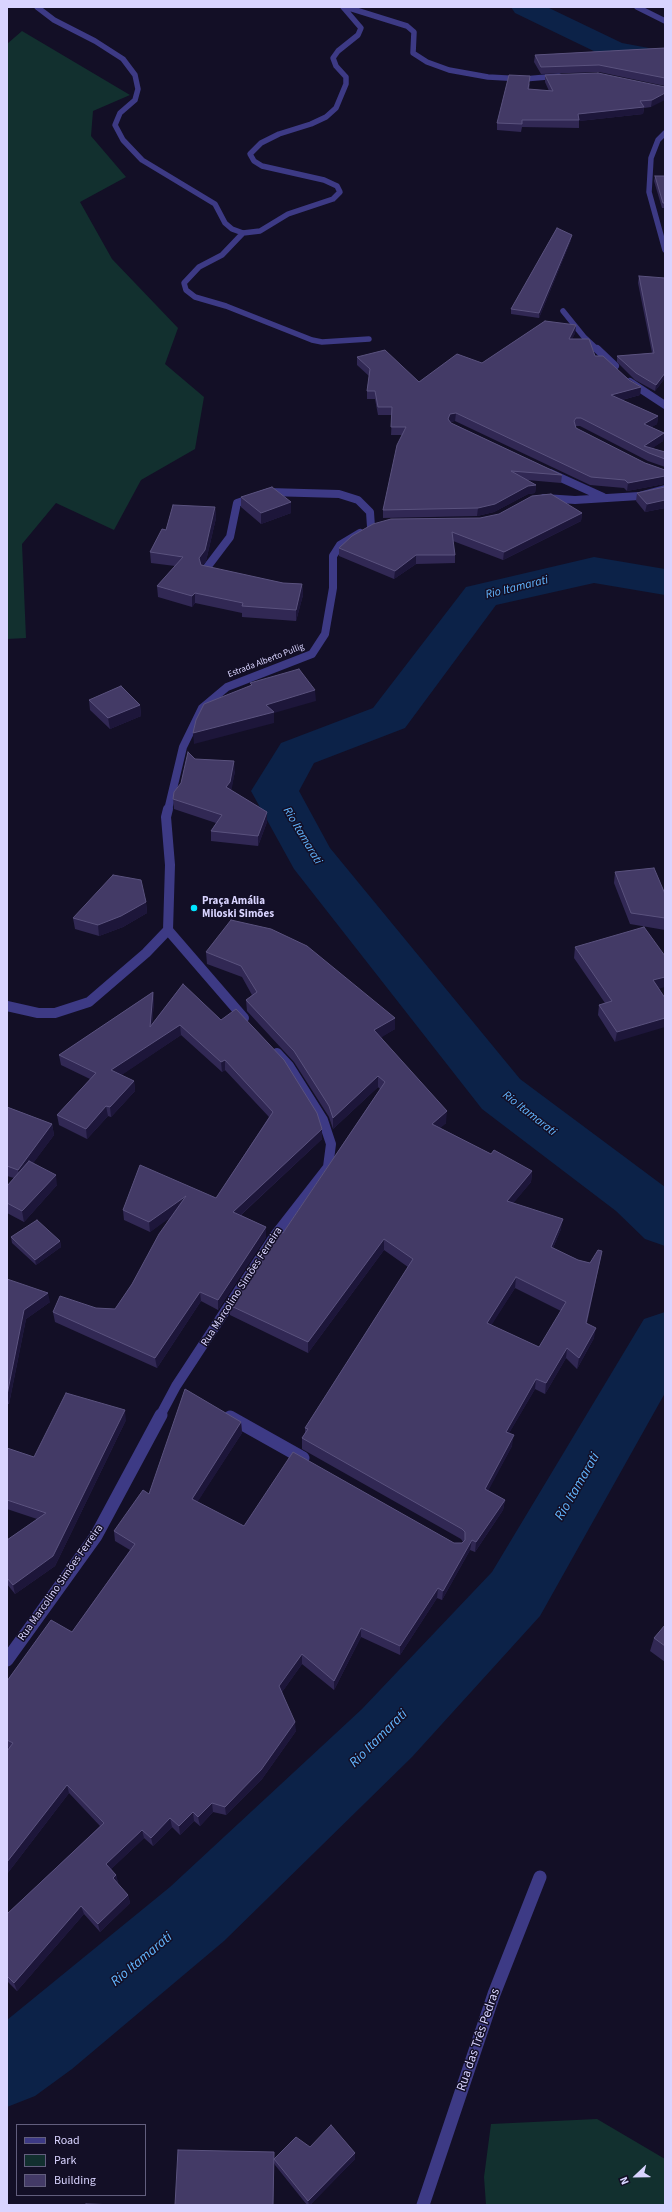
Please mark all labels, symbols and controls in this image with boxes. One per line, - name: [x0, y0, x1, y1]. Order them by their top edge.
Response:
- water label: Rio Itamarati: [484, 573, 550, 603]
- street label: Estrada Alberto Pullig: [226, 641, 306, 681]
- water label: Rio Itamarati: [279, 805, 325, 867]
- place label: Praça Amália Miloski Simões: [202, 895, 274, 921]
- marker: Praça Amália Miloski Simões: [189, 903, 199, 913]
- water label: Rio Itamarati: [499, 1088, 559, 1140]
- street label: Rua Marcolino Simões Ferreira: [199, 1225, 285, 1349]
- water label: Rio Itamarati: [552, 1450, 604, 1524]
- street label: Rua Marcolino Simões Ferreira: [16, 1522, 106, 1644]
- water label: Rio Itamarati: [346, 1706, 412, 1772]
- water label: Rio Itamarati: [108, 1929, 176, 1991]
- street label: Rua das Três Pedras: [454, 1987, 504, 2093]
- legend: [16, 2124, 146, 2196]
- text: Road: [54, 2132, 80, 2149]
- text: Park: [54, 2152, 76, 2169]
- north arrow: [616, 2156, 656, 2196]
- text: Building: [54, 2172, 96, 2189]
- text: N: [616, 2174, 633, 2187]

